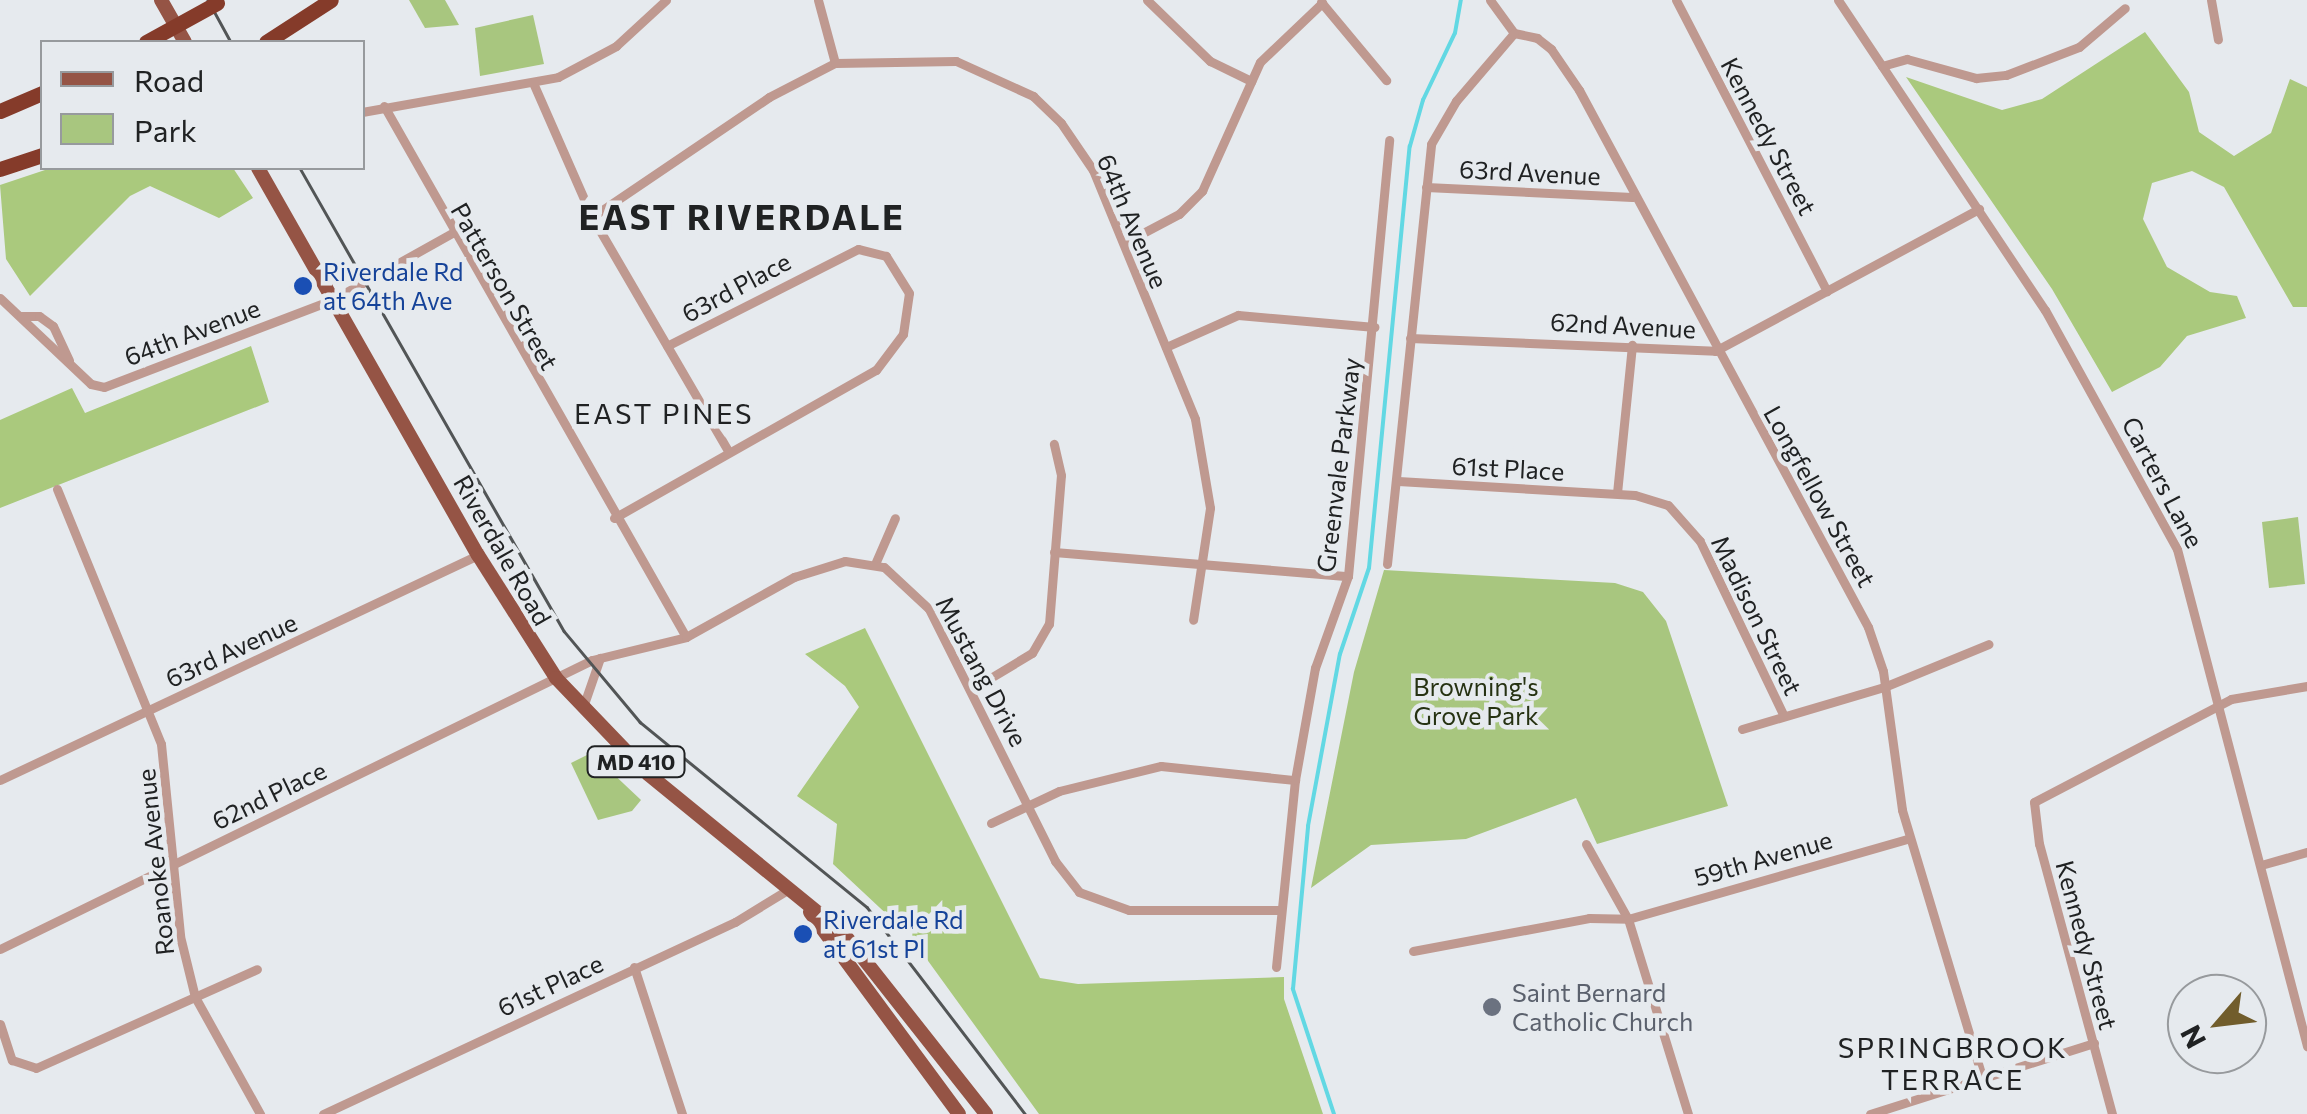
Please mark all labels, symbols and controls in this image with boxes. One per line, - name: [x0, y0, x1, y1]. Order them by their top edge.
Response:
- legend: [40, 40, 365, 170]
- street label: Kennedy Street: [1715, 52, 1823, 220]
- text: Road: [134, 61, 204, 98]
- text: Park: [134, 111, 197, 148]
- street label: 64th Avenue: [1091, 149, 1175, 293]
- street label: 63rd Avenue: [1459, 153, 1601, 191]
- district label: EAST RIVERDALE: [579, 195, 905, 237]
- street label: Patterson Street: [445, 197, 565, 375]
- street label: 63rd Place: [677, 246, 795, 328]
- place label: Riverdale Rd at 64th Ave: [323, 257, 464, 316]
- marker: Riverdale Rd at 64th Ave: [292, 275, 314, 297]
- street label: 64th Avenue: [120, 292, 264, 372]
- street label: 62nd Avenue: [1549, 306, 1697, 344]
- street label: Greenvale Parkway: [1310, 356, 1366, 574]
- district label: EAST PINES: [574, 396, 754, 430]
- street label: Longfellow Street: [1758, 400, 1882, 592]
- street label: Carters Lane: [2116, 411, 2210, 553]
- street label: 61st Place: [1451, 450, 1565, 486]
- street label: Riverdale Road: [448, 470, 558, 630]
- street label: Madison Street: [1705, 530, 1809, 700]
- street label: Mustang Drive: [930, 591, 1034, 751]
- street label: 63rd Avenue: [161, 607, 301, 693]
- park label: Browning's Grove Park: [1413, 672, 1539, 731]
- road number: MD 410: [586, 745, 686, 779]
- street label: 62nd Place: [207, 755, 331, 835]
- street label: Roanoke Avenue: [130, 767, 180, 957]
- street label: 59th Avenue: [1691, 824, 1835, 892]
- street label: Kennedy Street: [2050, 857, 2124, 1033]
- place label: Riverdale Rd at 61st Pl: [823, 905, 964, 964]
- marker: Riverdale Rd at 61st Pl: [792, 923, 814, 945]
- street label: 61st Place: [493, 948, 607, 1022]
- north arrow: [2167, 974, 2267, 1074]
- place label: Saint Bernard Catholic Church: [1512, 978, 1693, 1037]
- marker: Saint Bernard Catholic Church: [1481, 996, 1503, 1018]
- text: N: [2172, 1020, 2212, 1054]
- district label: SPRINGBROOK TERRACE: [1838, 1030, 2068, 1096]

